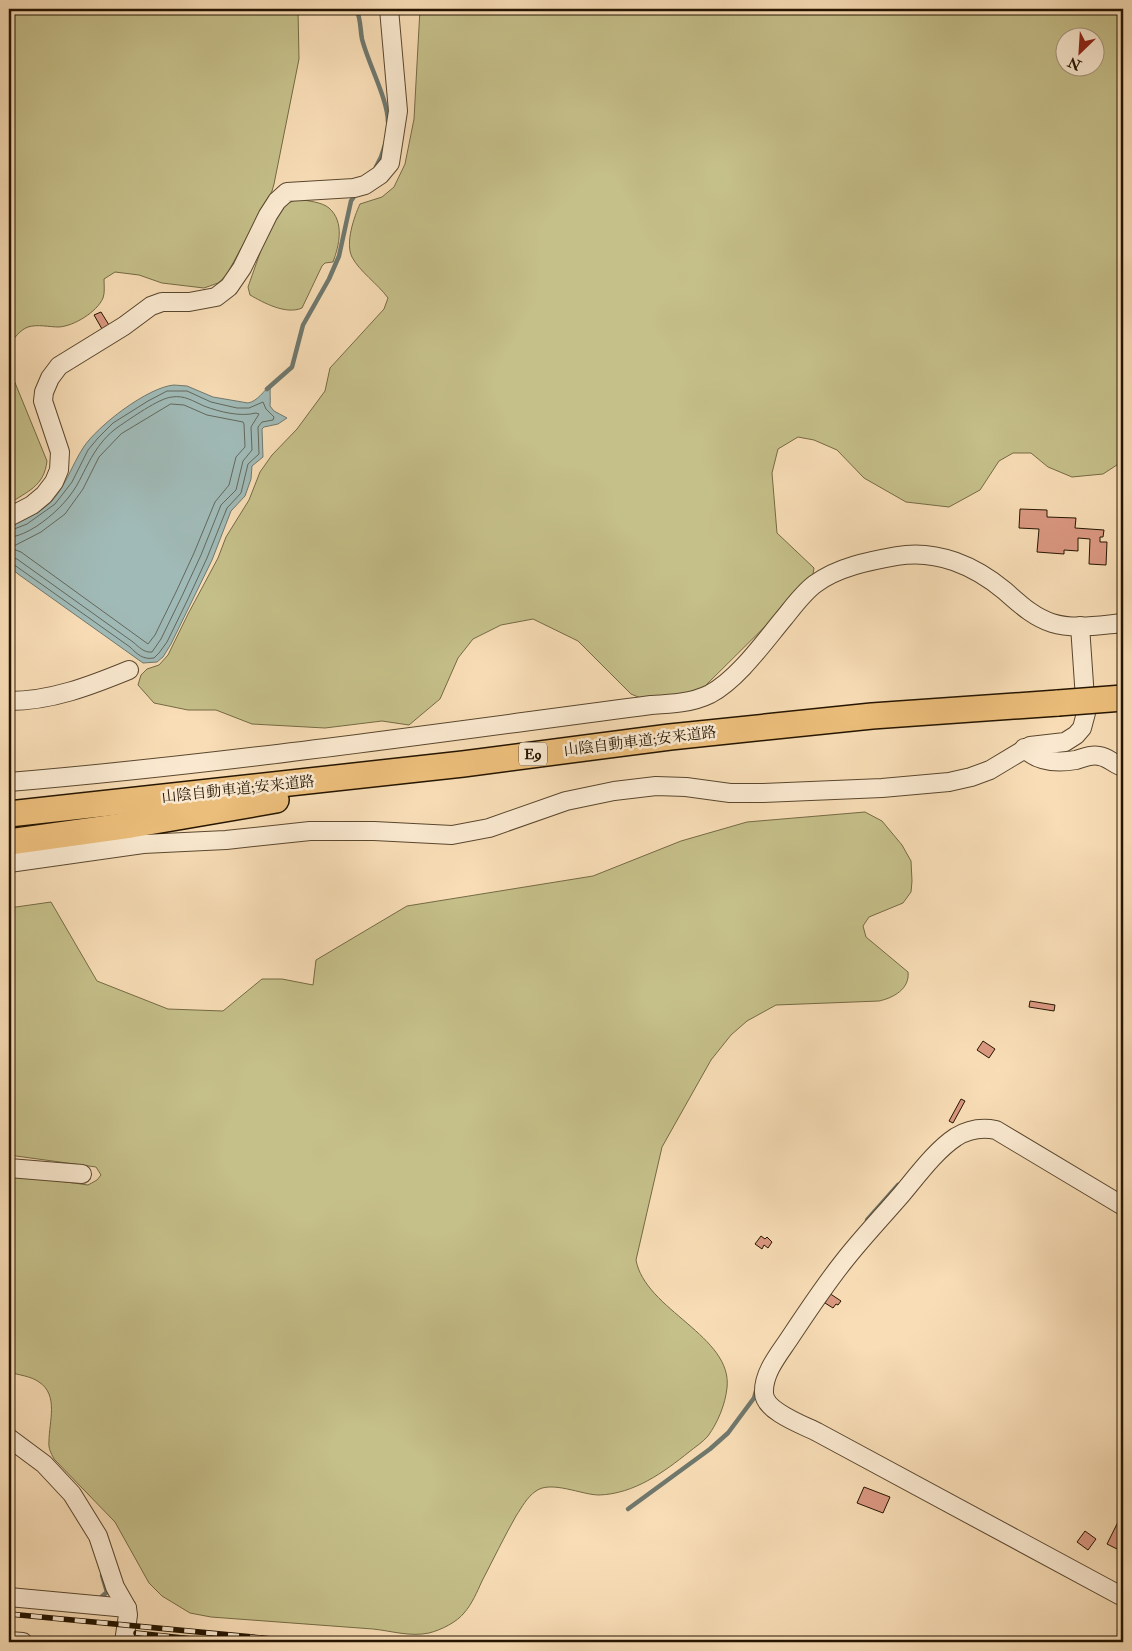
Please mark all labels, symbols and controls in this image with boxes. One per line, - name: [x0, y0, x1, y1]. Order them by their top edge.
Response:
- north arrow: [1054, 28, 1104, 78]
- text: N: [1065, 53, 1085, 74]
- street label: 山陰自動車道;安来道路: [563, 723, 718, 760]
- road number: E9: [519, 742, 547, 766]
- street label: 山陰自動車道;安来道路: [161, 772, 316, 807]

